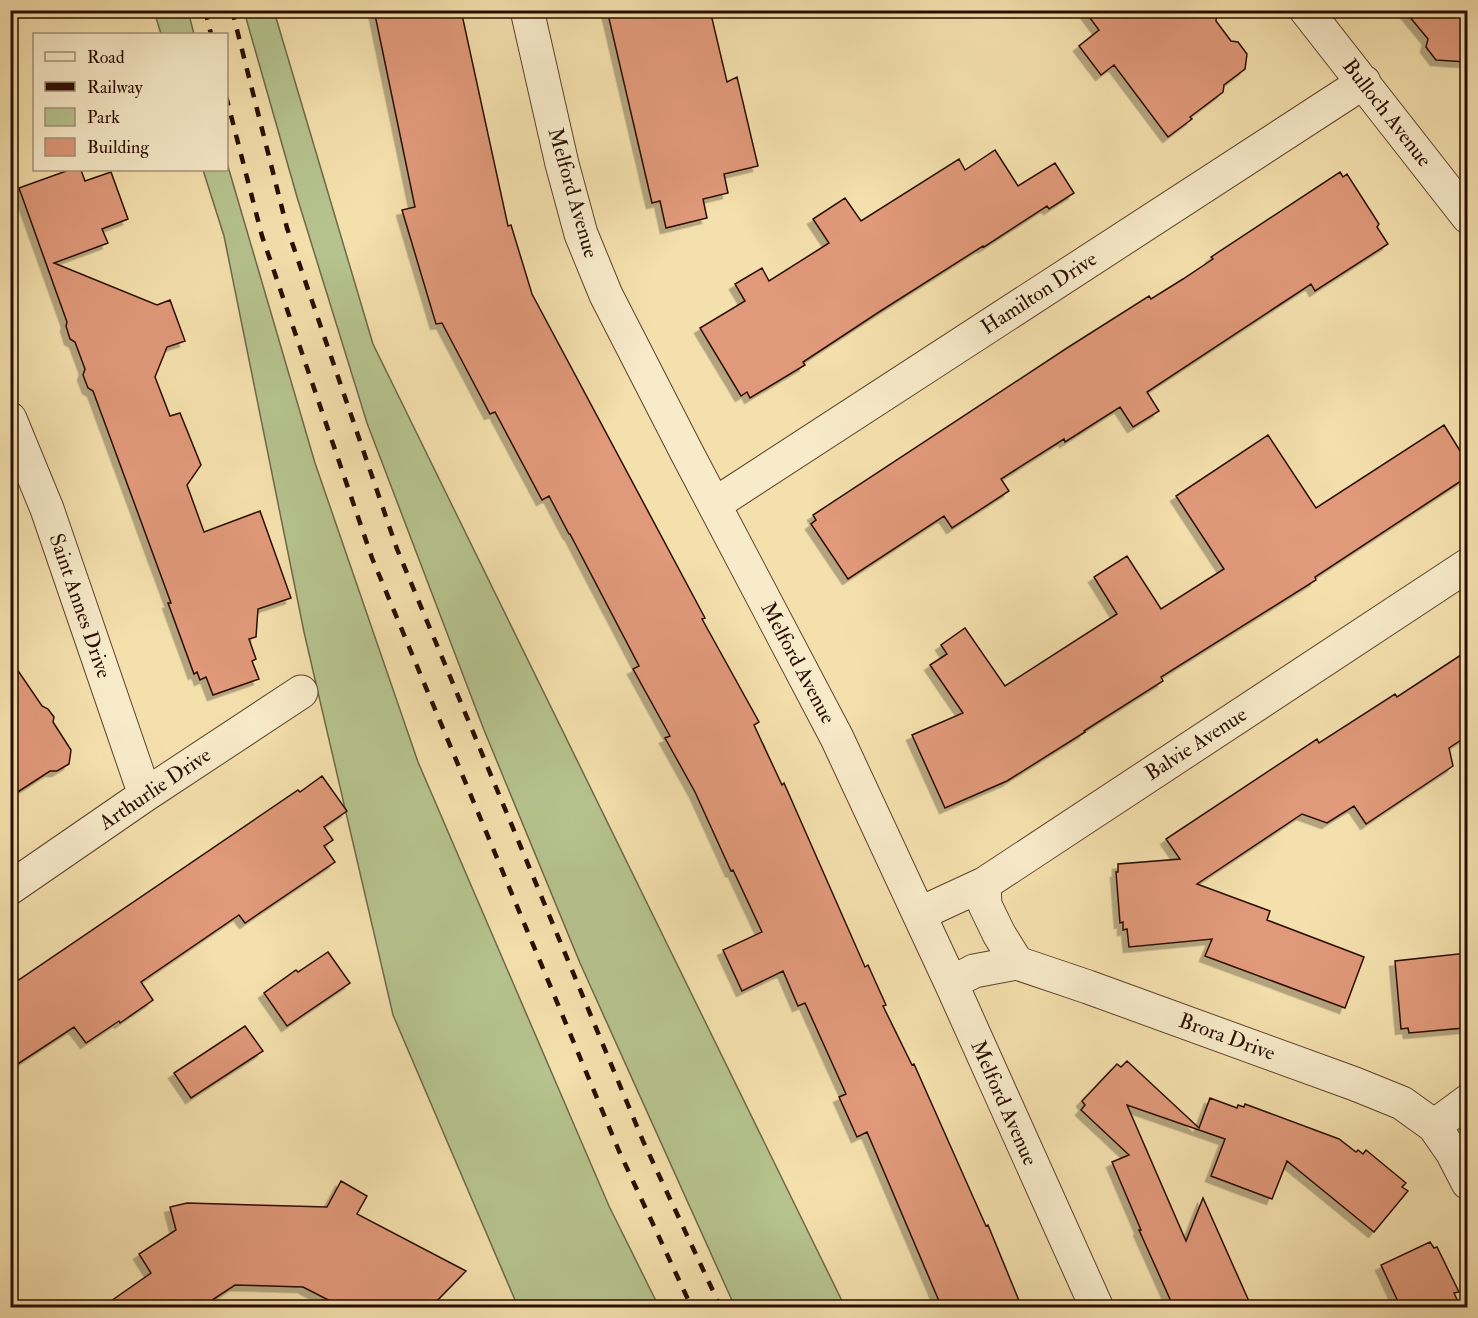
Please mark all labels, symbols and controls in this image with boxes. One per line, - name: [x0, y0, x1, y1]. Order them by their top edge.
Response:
- legend: [33, 33, 228, 171]
- text: Road: [87, 46, 125, 69]
- street label: Bulloch Avenue: [1336, 53, 1438, 173]
- text: Railway: [87, 76, 144, 99]
- text: Park: [87, 106, 120, 129]
- street label: Melford Avenue: [542, 125, 605, 261]
- text: Building: [87, 136, 150, 159]
- street label: Hamilton Drive: [976, 245, 1102, 341]
- street label: Saint Annes Drive: [43, 530, 117, 682]
- street label: Melford Avenue: [755, 597, 842, 729]
- street label: Balvie Avenue: [1140, 701, 1252, 787]
- street label: Arthurlie Drive: [93, 741, 216, 837]
- street label: Brora Drive: [1175, 1007, 1279, 1067]
- street label: Melford Avenue: [964, 1036, 1044, 1170]

